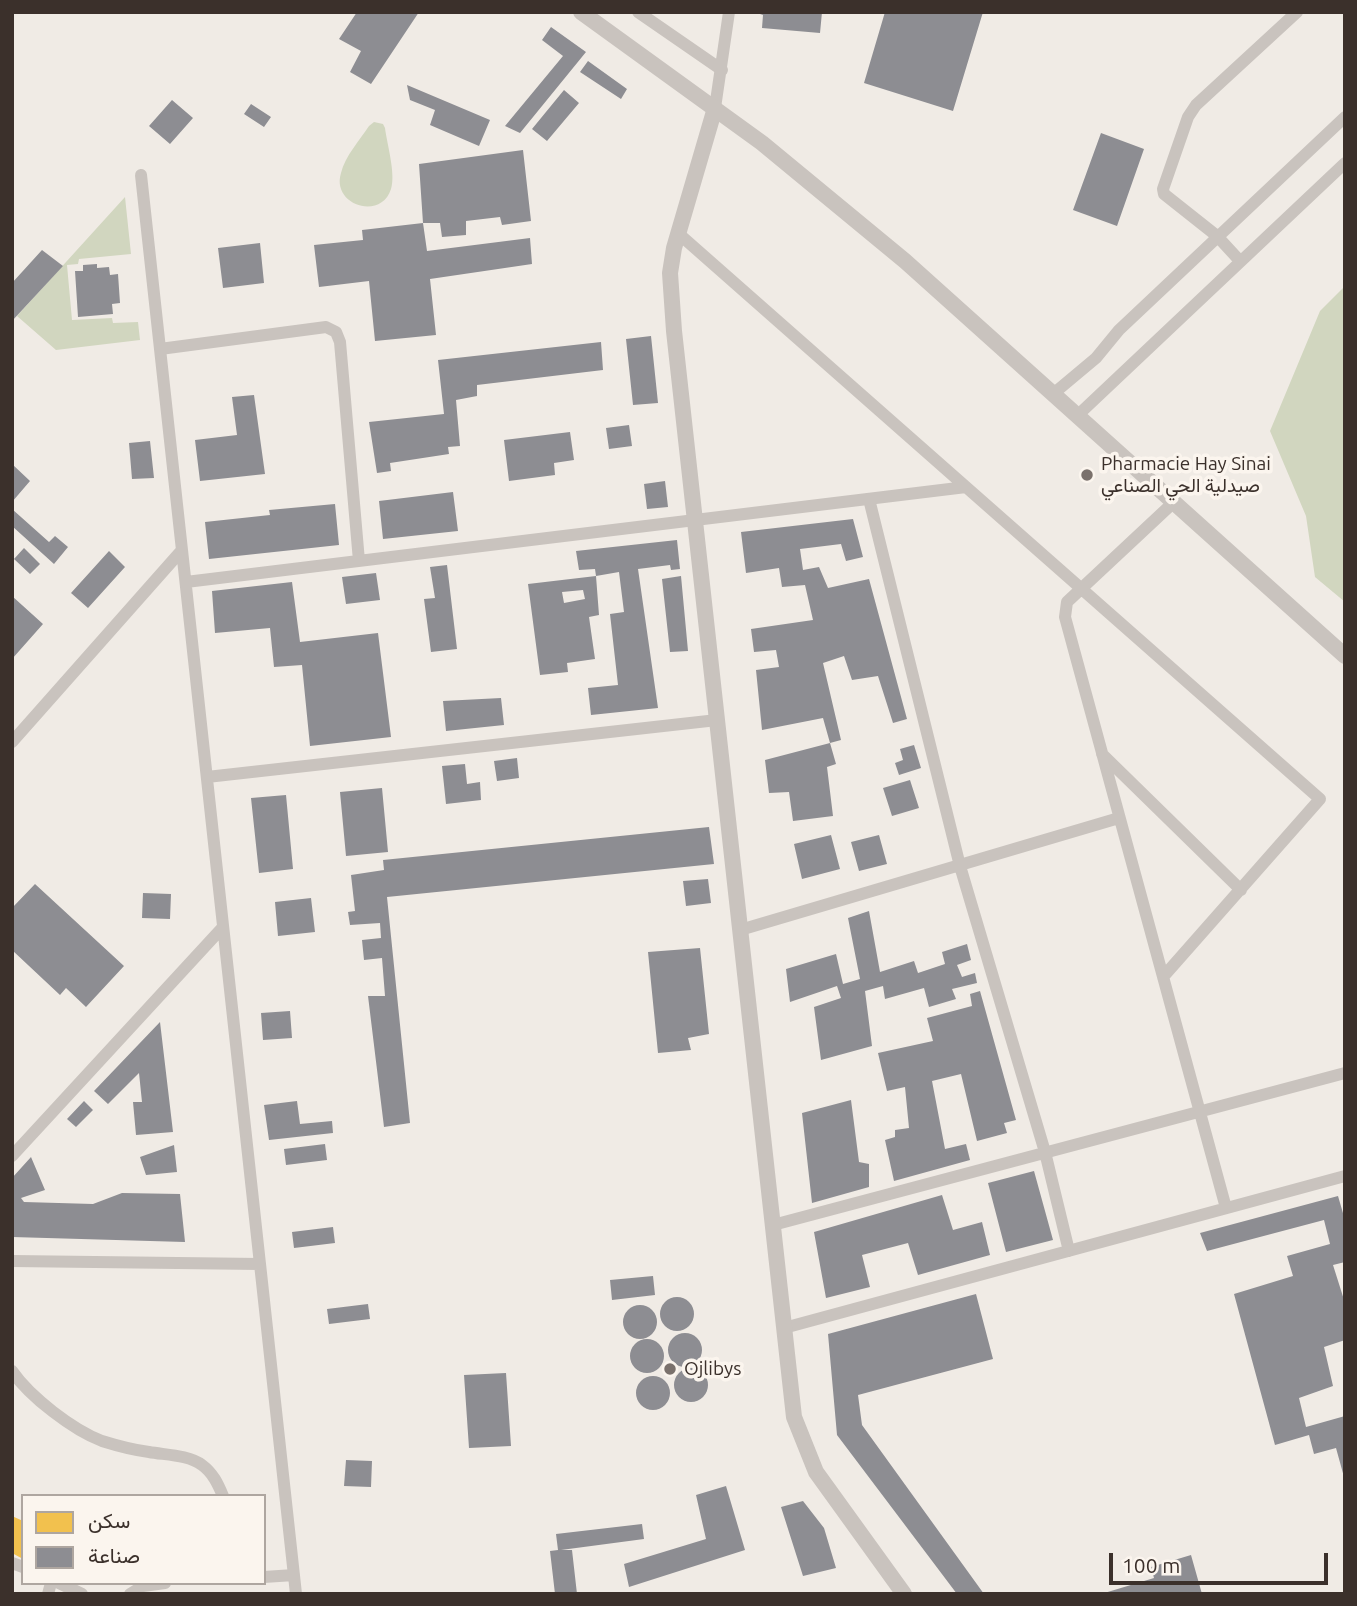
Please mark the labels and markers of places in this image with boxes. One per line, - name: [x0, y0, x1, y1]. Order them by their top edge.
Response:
- place label: Pharmacie Hay Sinai صيدلية الحي الصناعي: [1101, 453, 1271, 497]
- marker: Pharmacie Hay Sinai صيدلية الحي الصناعي: [1079, 467, 1095, 483]
- place label: Ojlibys: [684, 1358, 741, 1380]
- marker: Ojlibys: [662, 1361, 678, 1377]

